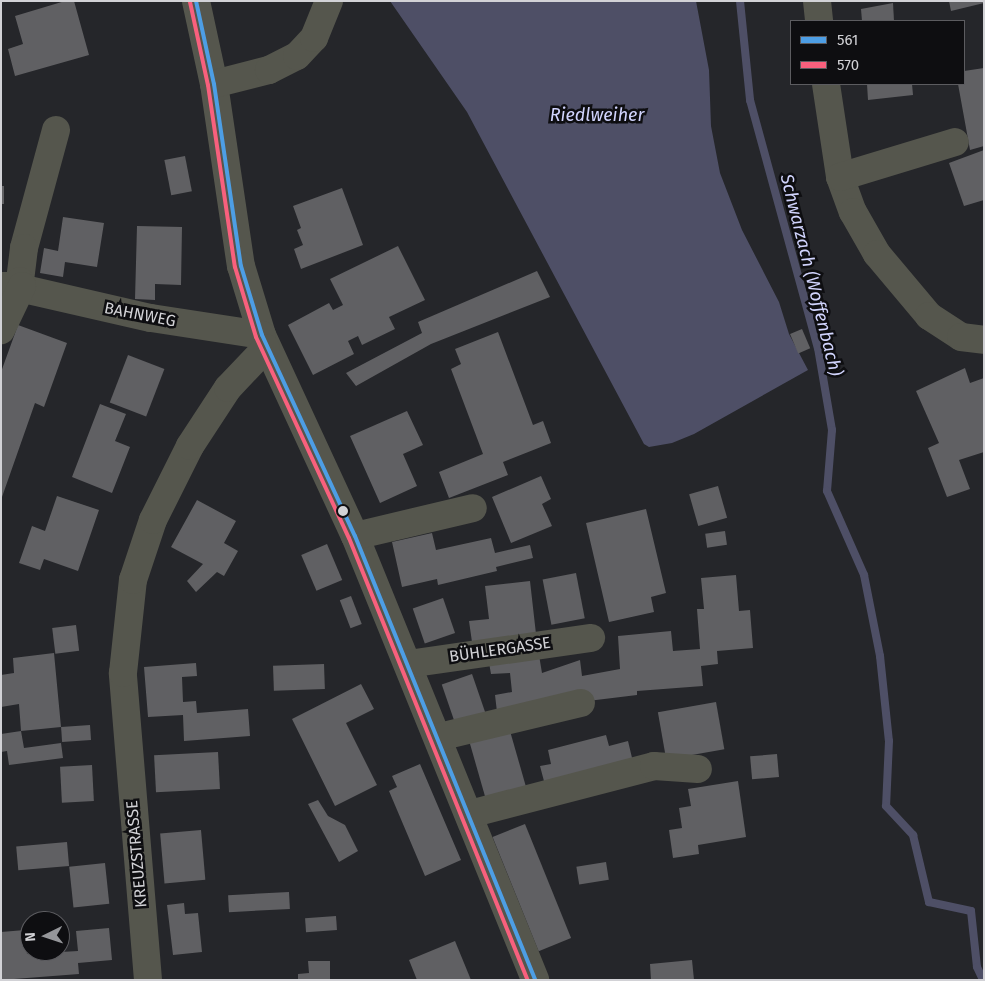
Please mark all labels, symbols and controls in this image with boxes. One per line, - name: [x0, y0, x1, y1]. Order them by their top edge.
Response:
- legend: [790, 20, 965, 85]
- text: 561: [837, 31, 858, 49]
- text: 570: [837, 56, 859, 74]
- water label: Riedlweiher: [550, 104, 644, 126]
- water label: Schwarzach (Woffenbach): [775, 172, 847, 378]
- street label: BAHNWEG: [103, 299, 177, 331]
- unlabelled marker: [338, 506, 348, 516]
- street label: BÜHLERGASSE: [448, 633, 552, 667]
- street label: KREUZSTRASSE: [123, 800, 151, 908]
- north arrow: [20, 911, 70, 961]
- text: N: [22, 932, 39, 942]

